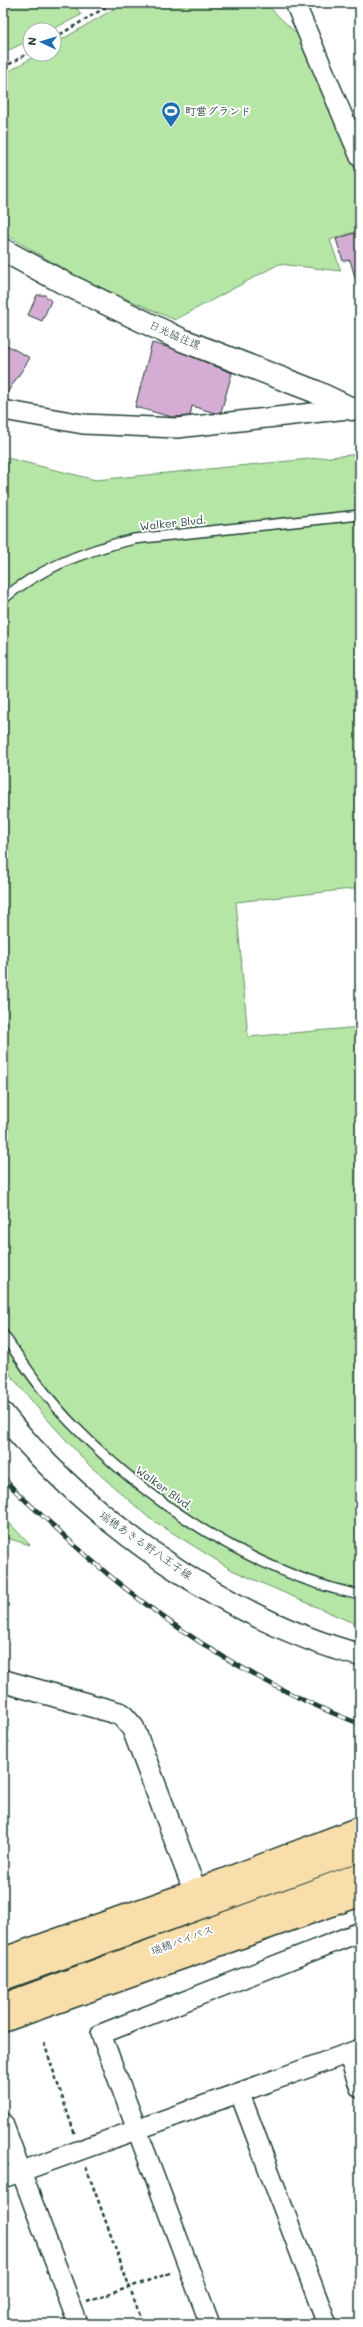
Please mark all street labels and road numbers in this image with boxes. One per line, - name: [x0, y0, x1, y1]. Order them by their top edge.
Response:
- street label: 日光脇往還: [147, 317, 203, 353]
- street label: Walker Blvd.: [139, 512, 207, 533]
- street label: Walker Blvd.: [133, 1462, 196, 1513]
- street label: 瑞穂あきる野八王子線: [97, 1507, 196, 1582]
- street label: 瑞穂バイパス: [148, 1921, 215, 1958]

